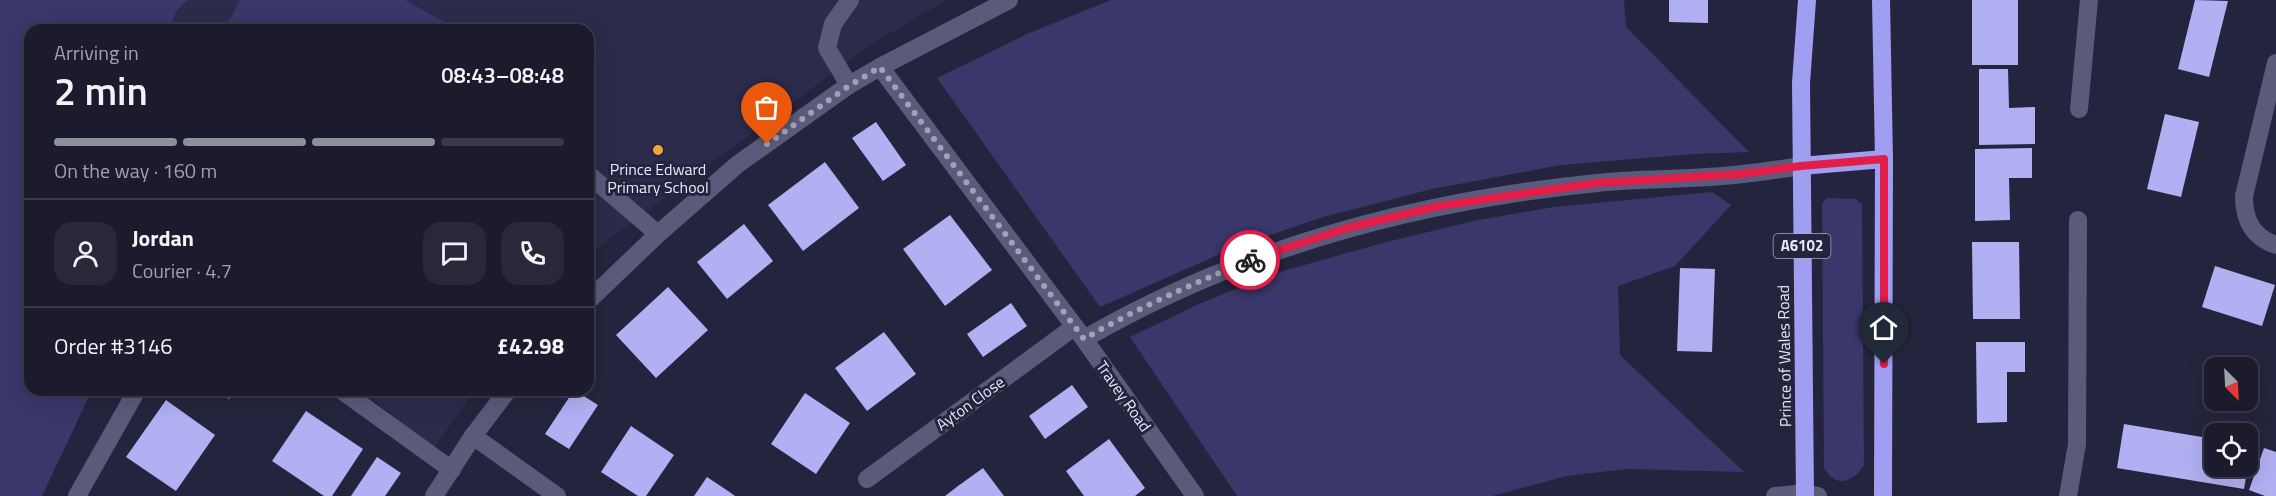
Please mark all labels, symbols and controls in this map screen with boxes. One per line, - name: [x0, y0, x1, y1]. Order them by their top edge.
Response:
- text: Arriving in: [54, 37, 139, 68]
- text: 08:43–08:48: [441, 58, 564, 92]
- text: 2 min: [54, 61, 148, 120]
- pin: [741, 82, 792, 144]
- icon: bag: [750, 91, 783, 124]
- marker: Prince Edward Primary School: [651, 143, 665, 157]
- text: On the way · 160 m: [54, 155, 217, 186]
- place label: Prince Edward Primary School: [607, 157, 709, 199]
- text: Jordan: [132, 221, 194, 255]
- button: person: [54, 222, 117, 285]
- button: chat: [423, 222, 486, 285]
- button: phone: [501, 222, 564, 285]
- courier: [1220, 230, 1280, 290]
- road number: A6102: [1774, 234, 1830, 258]
- icon: bike: [1234, 244, 1267, 277]
- text: Courier · 4.7: [132, 255, 232, 286]
- street label: Prince of Wales Road: [1771, 285, 1797, 427]
- pin: [1858, 302, 1909, 364]
- icon: home: [1867, 311, 1900, 344]
- text: Order #3146: [54, 329, 173, 363]
- text: £42.98: [497, 329, 564, 363]
- street label: Travey Road: [1091, 356, 1157, 436]
- north arrow: [2204, 357, 2258, 411]
- map controls: [2204, 357, 2258, 477]
- street label: Ayton Close: [931, 370, 1009, 436]
- button: locate: [2204, 423, 2258, 477]

